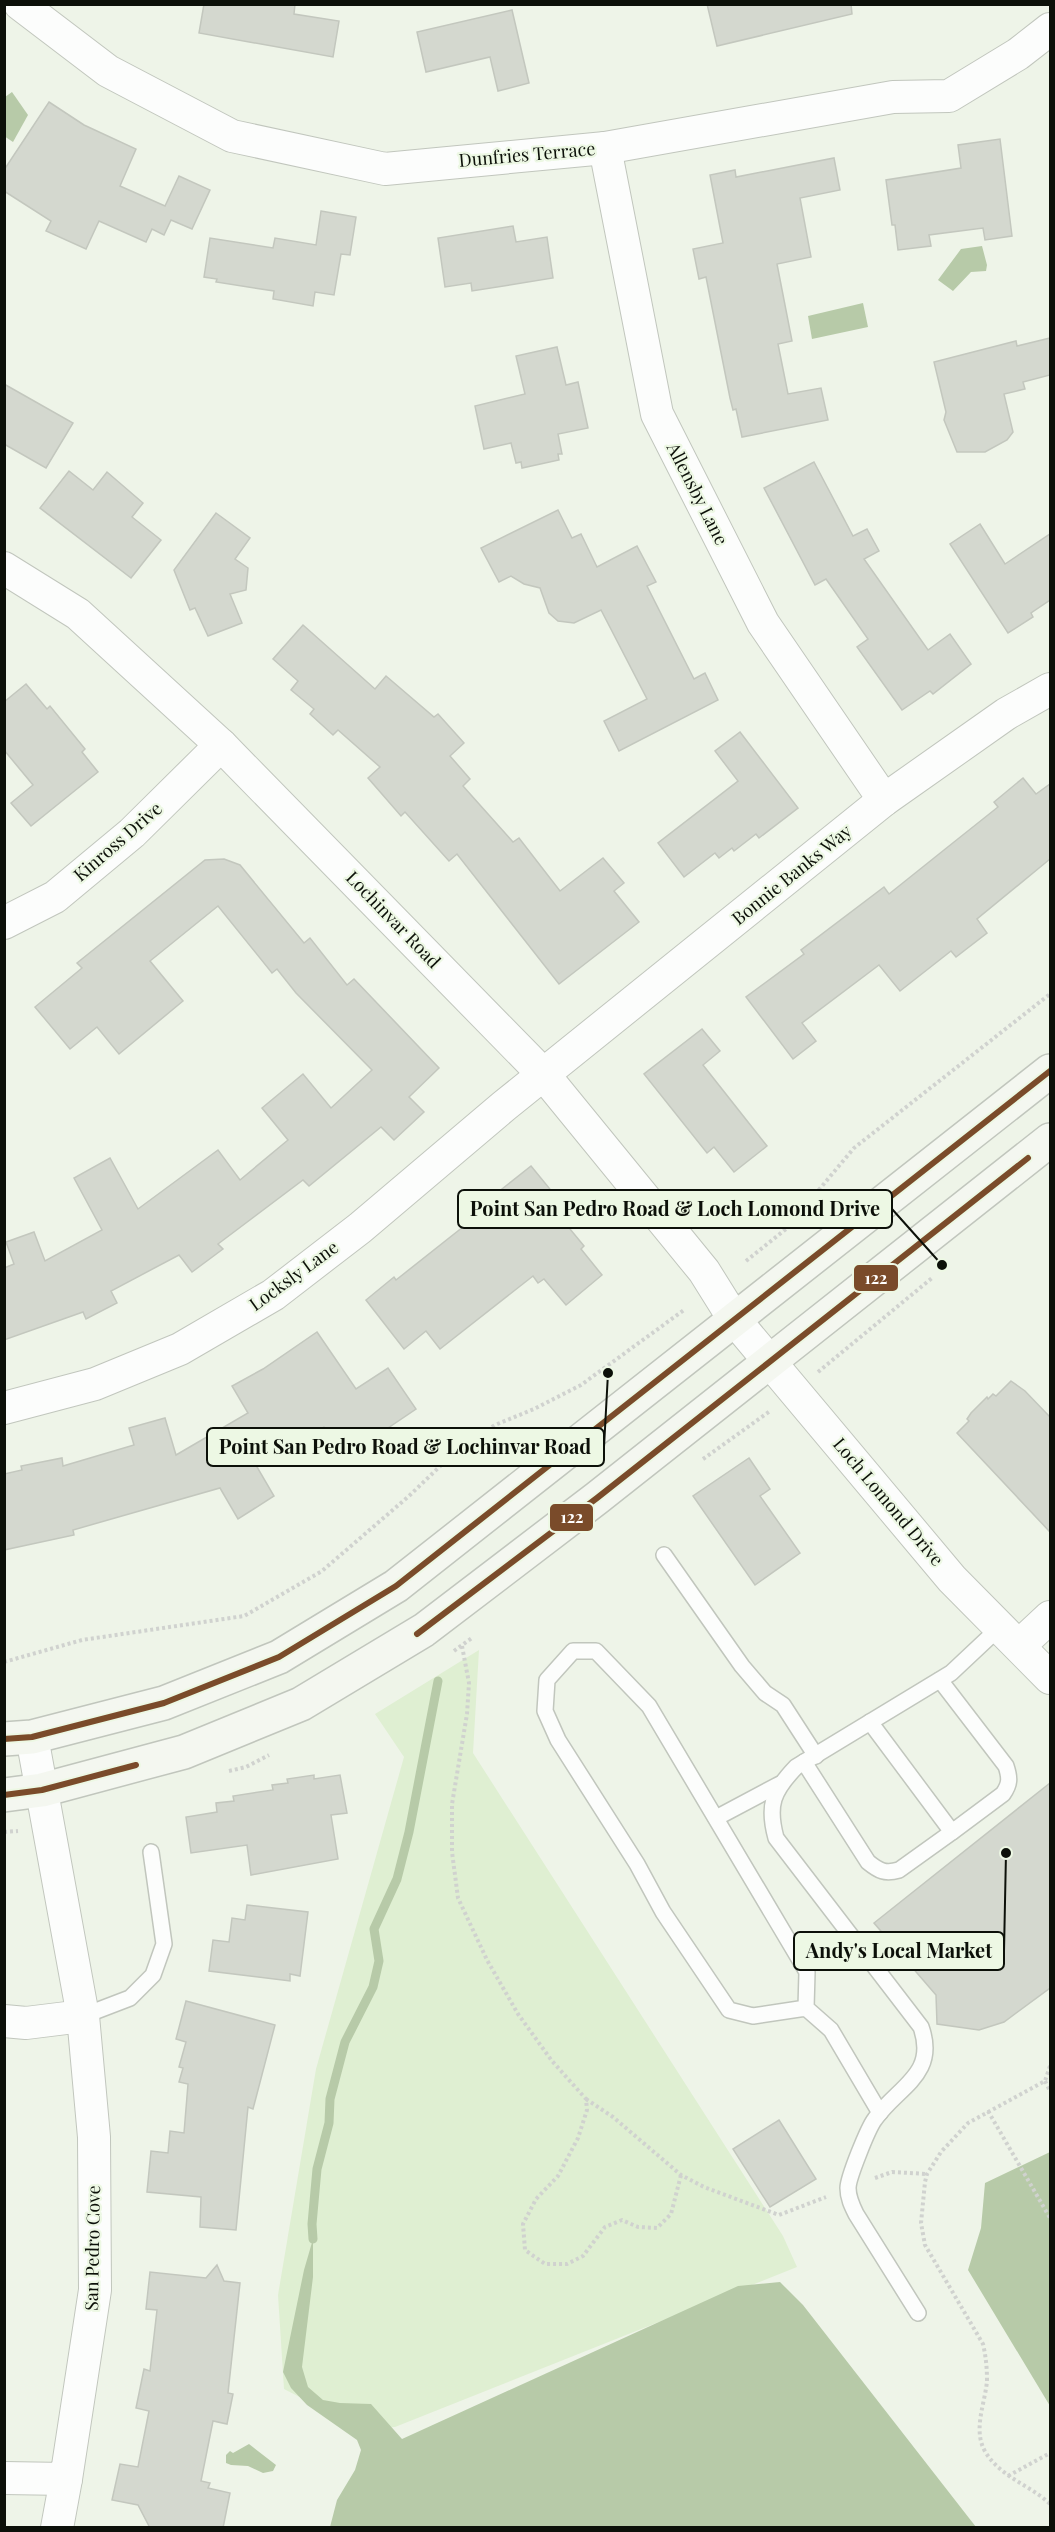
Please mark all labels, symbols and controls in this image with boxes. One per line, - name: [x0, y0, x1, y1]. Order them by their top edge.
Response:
- street label: Dunfries Terrace: [458, 136, 596, 172]
- street label: Allensby Lane: [661, 437, 734, 549]
- street label: Kinross Drive: [68, 796, 167, 886]
- street label: Bonnie Banks Way: [726, 818, 856, 930]
- street label: Lochinvar Road: [341, 866, 447, 973]
- callout: Point San Pedro Road & Loch Lomond Drive: [458, 1190, 892, 1228]
- text: Point San Pedro Road & Loch Lomond Drive: [470, 1194, 880, 1221]
- street label: Locksly Lane: [244, 1235, 343, 1316]
- line badge: 122: [853, 1264, 899, 1292]
- text: 122: [865, 1267, 887, 1288]
- callout: Point San Pedro Road & Lochinvar Road: [207, 1428, 604, 1466]
- text: Point San Pedro Road & Lochinvar Road: [219, 1432, 591, 1459]
- street label: Loch Lomond Drive: [828, 1432, 949, 1570]
- line badge: 122: [549, 1503, 594, 1532]
- text: 122: [561, 1506, 583, 1527]
- callout: Andy's Local Market: [794, 1932, 1004, 1970]
- text: Andy's Local Market: [805, 1936, 993, 1963]
- street label: San Pedro Cove: [79, 2185, 105, 2311]

